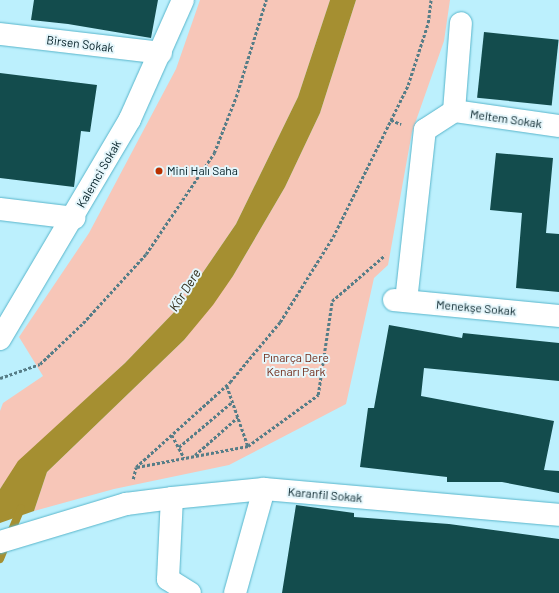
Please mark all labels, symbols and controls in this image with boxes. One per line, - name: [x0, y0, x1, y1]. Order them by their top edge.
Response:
- street label: Birsen Sokak: [46, 33, 114, 55]
- street label: Meltem Sokak: [469, 107, 543, 131]
- street label: Kalemci Sokak: [74, 138, 124, 210]
- place label: Mini Halı Saha: [167, 164, 238, 178]
- marker: Mini Halı Saha: [154, 166, 164, 176]
- water label: Kör Dere: [166, 266, 204, 314]
- street label: Menekşe Sokak: [436, 297, 516, 319]
- park label: Pınarça Dere Kenarı Park: [263, 351, 329, 379]
- street label: Karanfil Sokak: [287, 485, 363, 505]

